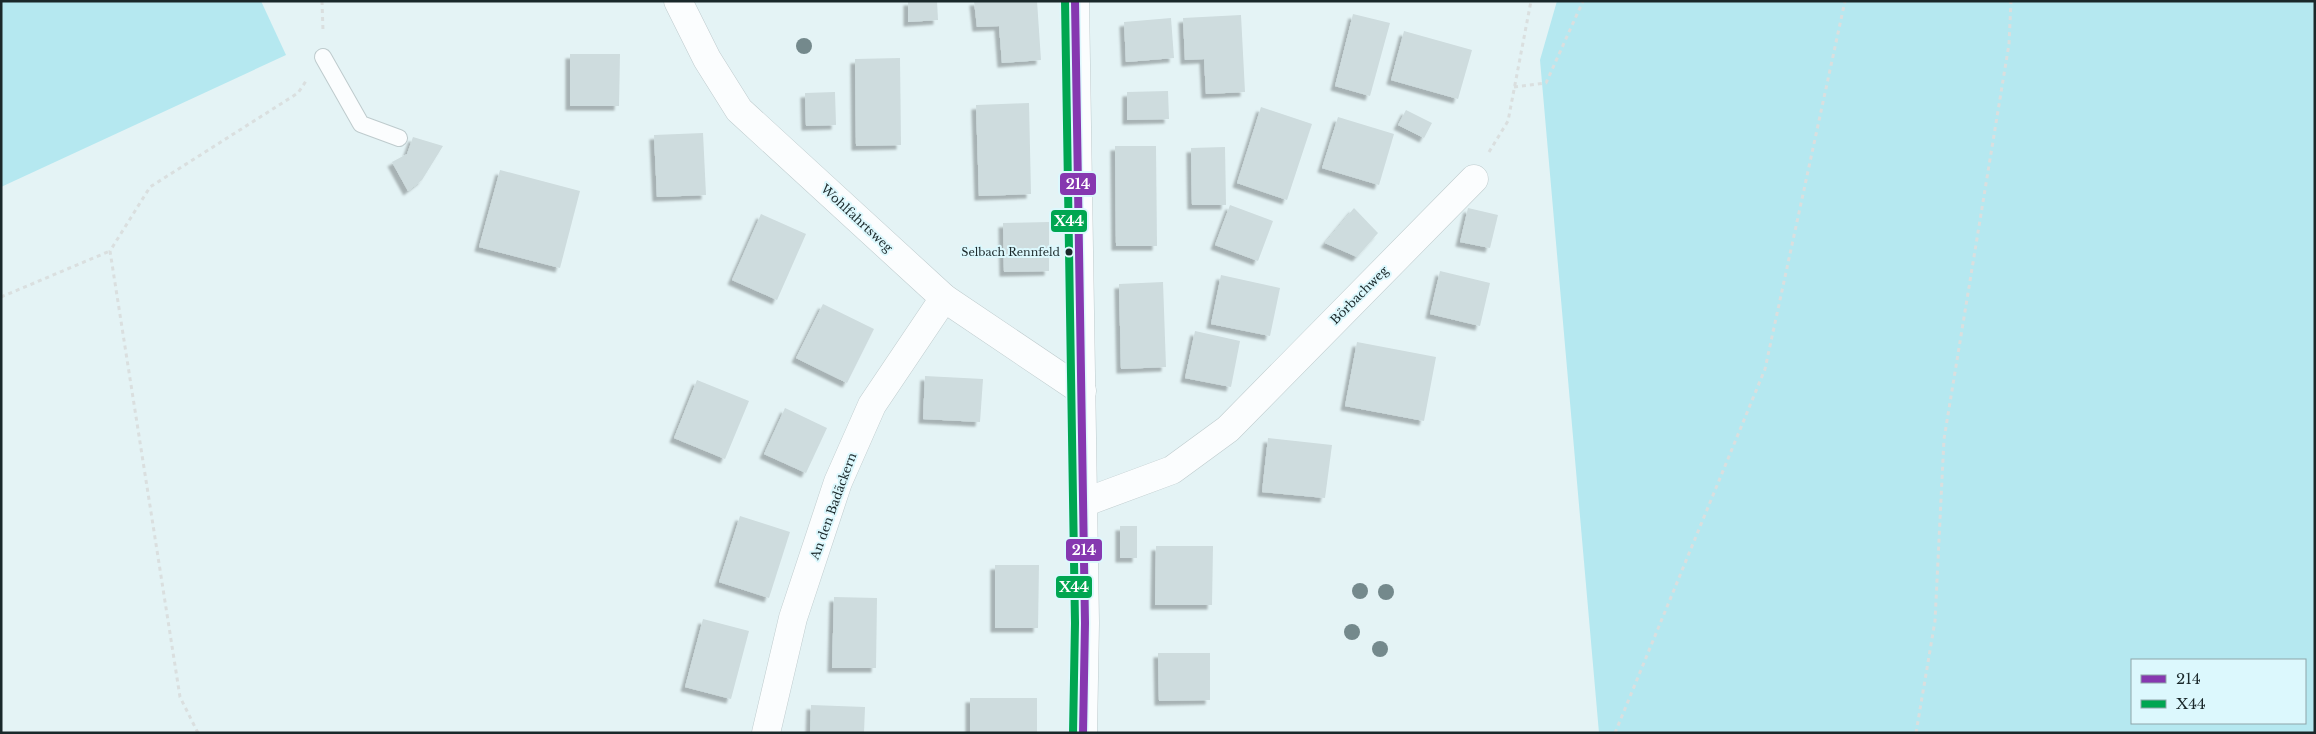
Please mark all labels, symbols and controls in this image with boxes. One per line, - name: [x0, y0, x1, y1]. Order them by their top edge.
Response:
- line badge: 214: [1059, 172, 1097, 196]
- text: 214: [1066, 175, 1090, 193]
- street label: Wohlfahrtsweg: [817, 180, 897, 256]
- line badge: X44: [1050, 209, 1088, 233]
- text: X44: [1053, 212, 1084, 230]
- place label: Selbach Rennfeld: [961, 245, 1061, 259]
- marker: Selbach Rennfeld: [1064, 247, 1074, 257]
- street label: Börbachweg: [1327, 262, 1392, 327]
- street label: An den Badäckern: [806, 451, 859, 562]
- line badge: 214: [1065, 538, 1103, 562]
- text: 214: [1072, 541, 1096, 559]
- line badge: X44: [1055, 575, 1093, 599]
- text: X44: [1058, 578, 1089, 596]
- legend: [2131, 659, 2306, 724]
- text: 214: [2176, 669, 2201, 688]
- text: X44: [2176, 694, 2206, 713]

